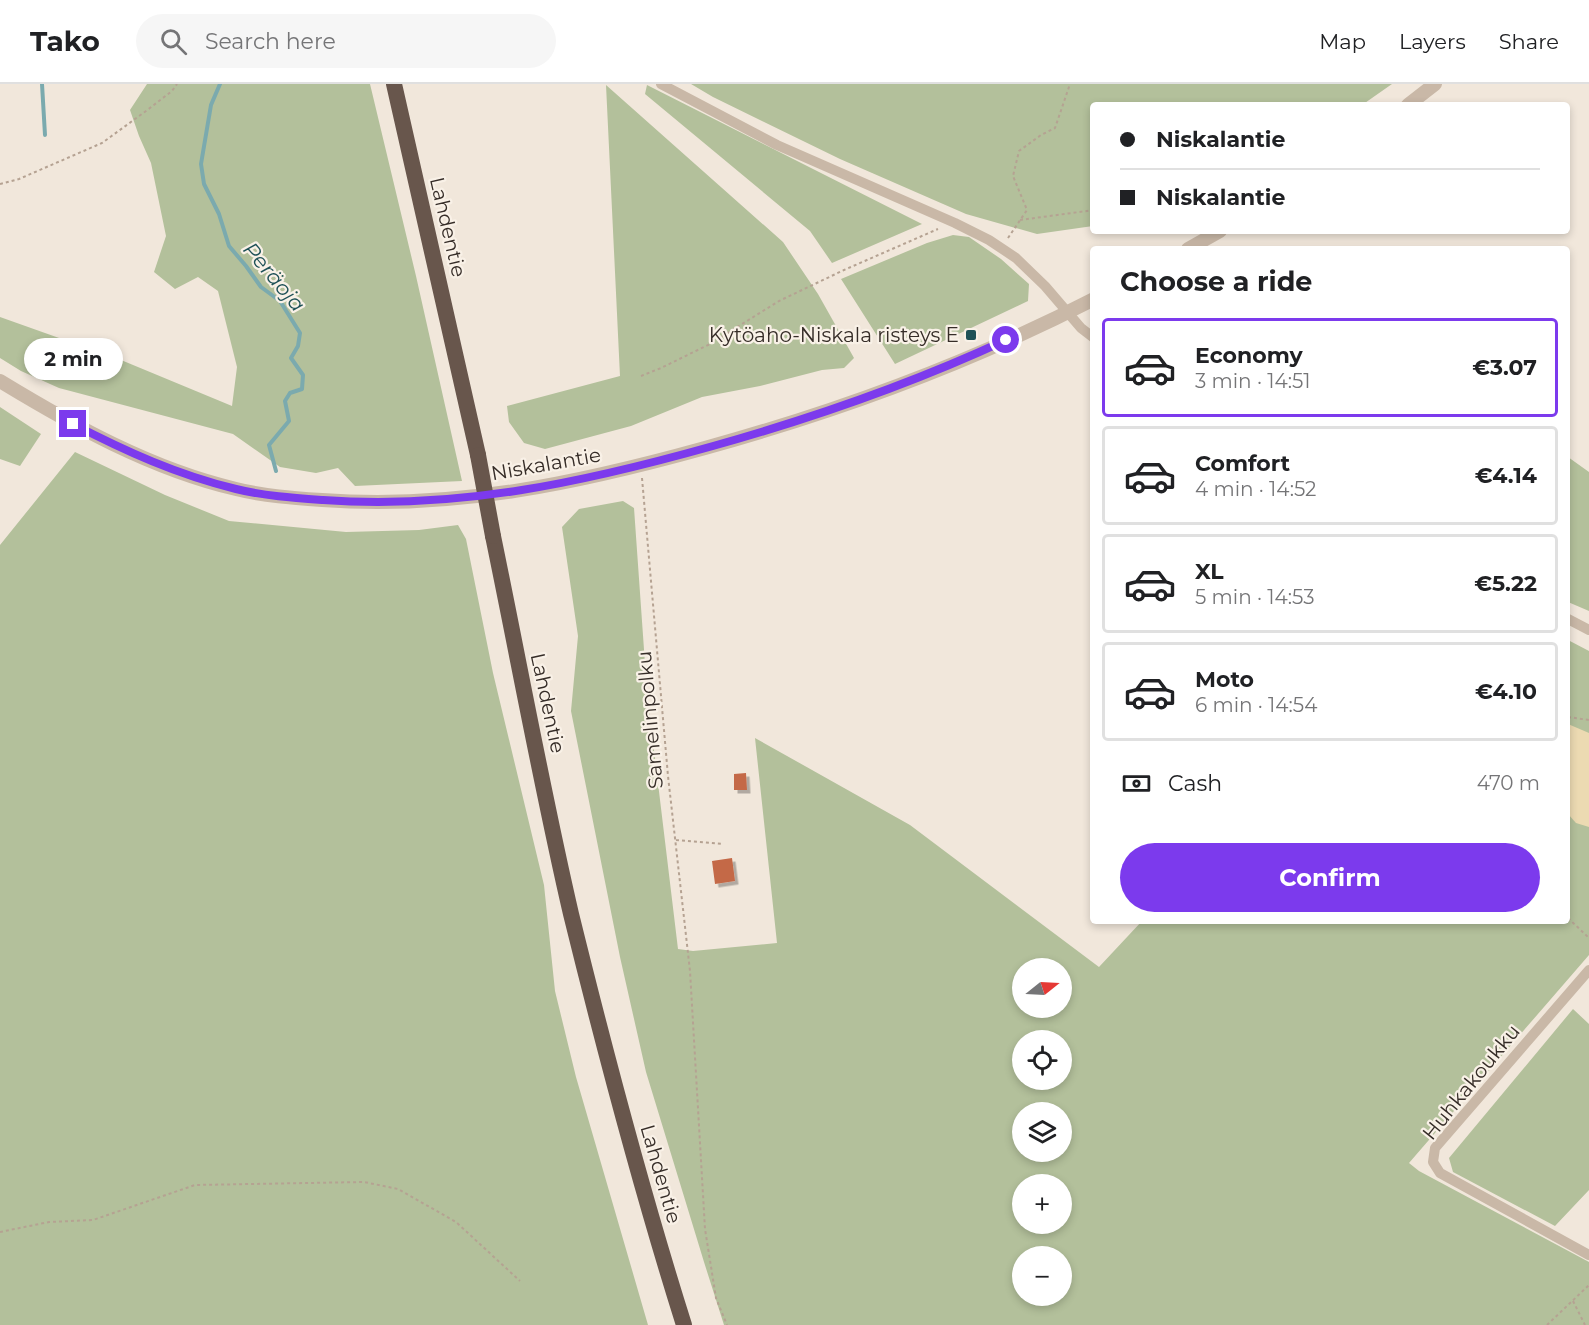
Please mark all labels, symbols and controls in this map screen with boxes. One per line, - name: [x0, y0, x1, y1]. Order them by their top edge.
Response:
- search box: [136, 14, 556, 68]
- text: Tako: [30, 24, 100, 58]
- icon: search: [157, 25, 190, 58]
- text: Search here: [205, 28, 336, 55]
- text: Map: [1319, 29, 1366, 54]
- text: Layers: [1399, 29, 1466, 54]
- text: Share: [1499, 29, 1559, 54]
- text: Niskalantie: [1156, 126, 1285, 153]
- street label: Lahdentie: [425, 175, 471, 279]
- text: Niskalantie: [1156, 184, 1285, 211]
- water label: Peräoja: [238, 237, 311, 316]
- text: Choose a ride: [1120, 265, 1312, 298]
- place label: Kytöaho-Niskala risteys E: [709, 323, 959, 347]
- route start: [992, 326, 1019, 353]
- marker: Kytöaho-Niskala risteys E: [964, 328, 978, 342]
- callout: 2 min: [23, 337, 122, 379]
- icon: car: [1123, 341, 1177, 395]
- text: Economy: [1195, 342, 1303, 369]
- text: 2 min: [44, 347, 103, 371]
- text: €3.07: [1472, 354, 1537, 381]
- text: 3 min · 14:51: [1195, 369, 1311, 393]
- route end: [59, 410, 86, 437]
- street label: Niskalantie: [489, 443, 603, 485]
- icon: car: [1123, 449, 1177, 503]
- text: Comfort: [1195, 450, 1290, 477]
- text: €4.14: [1475, 462, 1537, 489]
- text: 4 min · 14:52: [1195, 477, 1316, 501]
- icon: car: [1123, 557, 1177, 611]
- text: XL: [1195, 558, 1224, 585]
- text: €5.22: [1474, 570, 1537, 597]
- text: 5 min · 14:53: [1195, 585, 1315, 609]
- street label: Samelinpolku: [632, 650, 668, 790]
- street label: Lahdentie: [526, 651, 570, 755]
- icon: car: [1123, 665, 1177, 719]
- text: Moto: [1195, 666, 1254, 693]
- text: €4.10: [1475, 678, 1537, 705]
- text: 6 min · 14:54: [1195, 693, 1317, 717]
- icon: cash: [1120, 767, 1153, 800]
- text: Cash: [1168, 770, 1222, 797]
- text: 470 m: [1477, 771, 1540, 795]
- button: Confirm: [1120, 843, 1540, 912]
- north arrow: [1012, 958, 1072, 1018]
- map controls: [1012, 958, 1072, 1306]
- street label: Huhkakoukku: [1417, 1019, 1525, 1145]
- button: locate: [1012, 1030, 1072, 1090]
- button: layers: [1012, 1102, 1072, 1162]
- street label: Lahdentie: [635, 1122, 687, 1226]
- button: +: [1012, 1174, 1072, 1234]
- button: −: [1012, 1246, 1072, 1306]

